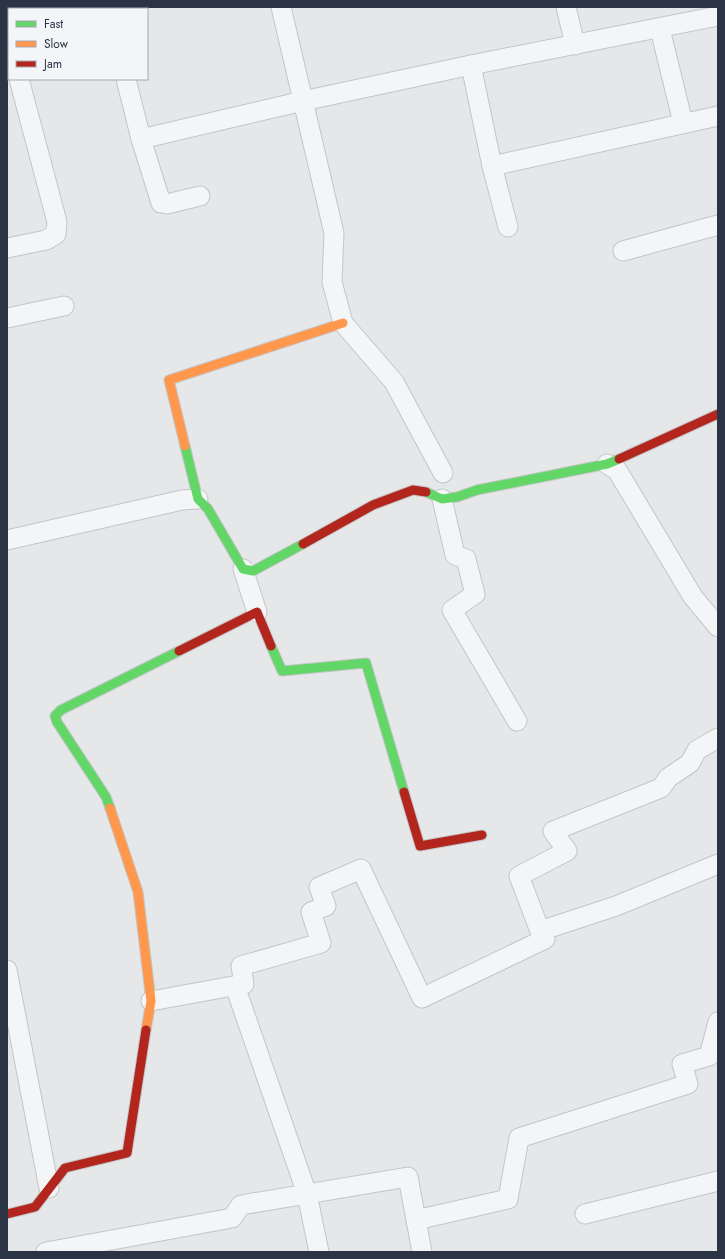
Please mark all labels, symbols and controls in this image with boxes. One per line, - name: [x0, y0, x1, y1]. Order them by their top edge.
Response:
- legend: [8, 8, 148, 80]
- text: Fast: [44, 15, 63, 33]
- text: Slow: [44, 35, 69, 53]
- text: Jam: [42, 55, 62, 73]

